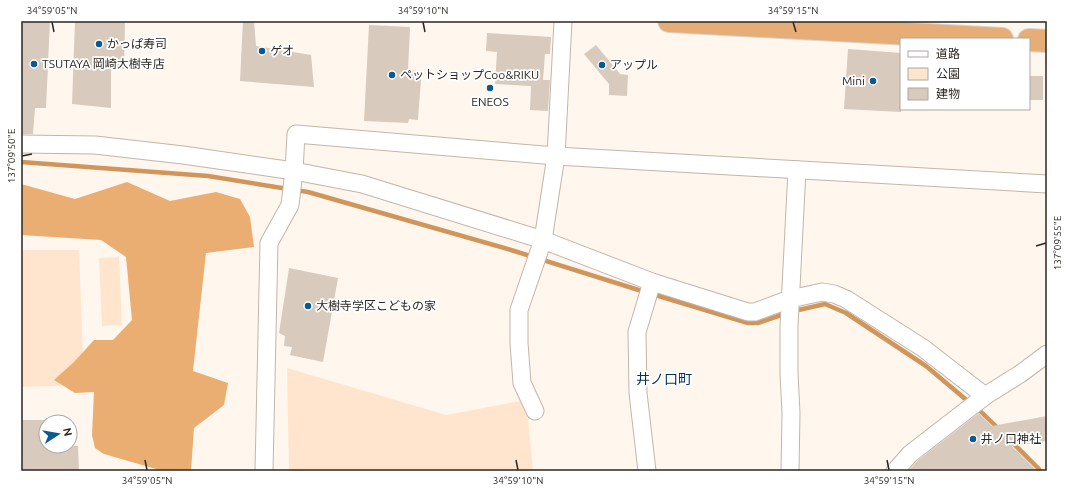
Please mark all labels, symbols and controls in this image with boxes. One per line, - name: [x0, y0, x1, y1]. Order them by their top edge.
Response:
- text: 34°59'05"N: [27, 5, 77, 16]
- text: 34°59'10"N: [398, 5, 448, 16]
- text: 34°59'15"N: [768, 5, 818, 16]
- place label: かっぱ寿司: [107, 37, 167, 50]
- legend: [900, 38, 1030, 110]
- marker: かっぱ寿司: [94, 39, 104, 49]
- place label: ゲオ: [270, 44, 294, 57]
- marker: ゲオ: [257, 46, 267, 56]
- text: 道路: [936, 47, 960, 60]
- place label: TSUTAYA 岡崎大樹寺店: [42, 57, 165, 70]
- place label: アップル: [610, 58, 658, 71]
- marker: TSUTAYA 岡崎大樹寺店: [29, 59, 39, 69]
- marker: アップル: [597, 60, 607, 70]
- text: 公園: [936, 67, 960, 80]
- place label: ペットショップCoo&RIKU: [400, 68, 539, 81]
- marker: ペットショップCoo&RIKU: [387, 70, 397, 80]
- place label: Mini: [842, 74, 865, 87]
- marker: Mini: [868, 76, 878, 86]
- marker: ENEOS: [485, 83, 495, 93]
- text: 建物: [936, 87, 960, 100]
- place label: ENEOS: [471, 95, 509, 108]
- text: 137°09'50"E: [6, 128, 17, 183]
- text: 137°09'55"E: [1052, 215, 1063, 270]
- place label: 大樹寺学区こどもの家: [316, 299, 436, 312]
- marker: 大樹寺学区こどもの家: [303, 301, 313, 311]
- district label: 井ノ口町: [636, 371, 692, 387]
- north arrow: [38, 414, 78, 454]
- text: N: [61, 427, 75, 437]
- place label: 井ノ口神社: [981, 432, 1041, 445]
- marker: 井ノ口神社: [968, 434, 978, 444]
- text: 34°59'05"N: [122, 475, 172, 486]
- text: 34°59'10"N: [493, 475, 543, 486]
- text: 34°59'15"N: [864, 475, 914, 486]

